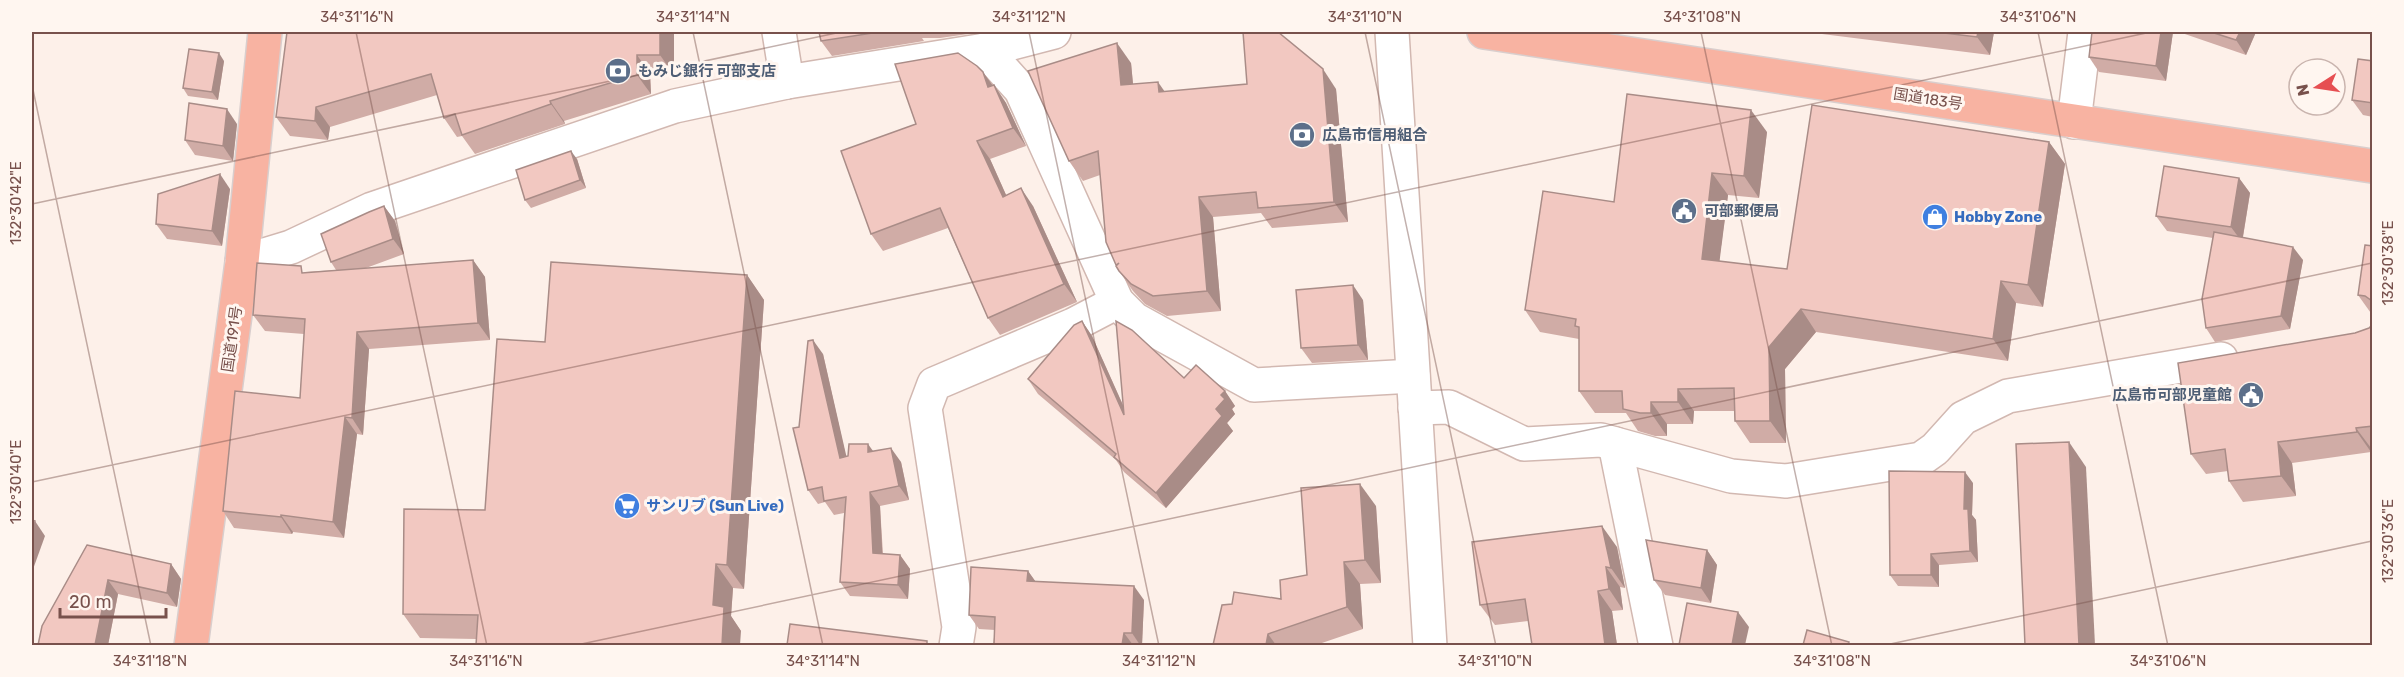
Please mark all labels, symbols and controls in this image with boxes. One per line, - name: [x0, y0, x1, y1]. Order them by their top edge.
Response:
- text: 34°31'16"N: [320, 8, 394, 26]
- text: 34°31'14"N: [656, 8, 730, 26]
- text: 34°31'12"N: [992, 8, 1066, 26]
- text: 34°31'10"N: [1328, 8, 1402, 26]
- text: 34°31'08"N: [1663, 8, 1741, 26]
- text: 34°31'06"N: [2000, 8, 2076, 26]
- bank icon: もみじ銀行 可部支店: [603, 56, 633, 86]
- north arrow: [2287, 57, 2347, 117]
- place label: もみじ銀行 可部支店: [638, 62, 776, 80]
- text: N: [2292, 82, 2313, 98]
- street label: 国道183号: [1892, 85, 1964, 113]
- bank icon: 広島市信用組合: [1287, 120, 1317, 150]
- place label: 広島市信用組合: [1322, 126, 1428, 144]
- text: 132°30'42"E: [7, 161, 25, 245]
- public building icon: 可部郵便局: [1669, 196, 1699, 226]
- place label: 可部郵便局: [1704, 202, 1779, 220]
- shop icon: Hobby Zone: [1920, 202, 1950, 232]
- place label: Hobby Zone: [1954, 208, 2042, 226]
- text: 132°30'38"E: [2379, 220, 2397, 306]
- street label: 国道191号: [218, 305, 246, 373]
- public building icon: 広島市可部児童館: [2236, 380, 2266, 410]
- place label: 広島市可部児童館: [2112, 386, 2232, 404]
- text: 132°30'40"E: [7, 440, 25, 524]
- supermarket icon: サンリブ (Sun Live): [612, 491, 642, 521]
- place label: サンリブ (Sun Live): [646, 497, 784, 515]
- text: 132°30'36"E: [2379, 499, 2397, 583]
- scale bar: [60, 581, 166, 619]
- text: 20 m: [69, 591, 111, 613]
- text: 34°31'18"N: [113, 652, 187, 670]
- text: 34°31'16"N: [449, 652, 523, 670]
- text: 34°31'14"N: [786, 652, 860, 670]
- text: 34°31'12"N: [1122, 652, 1196, 670]
- text: 34°31'10"N: [1458, 652, 1532, 670]
- text: 34°31'08"N: [1793, 652, 1871, 670]
- text: 34°31'06"N: [2130, 652, 2206, 670]

